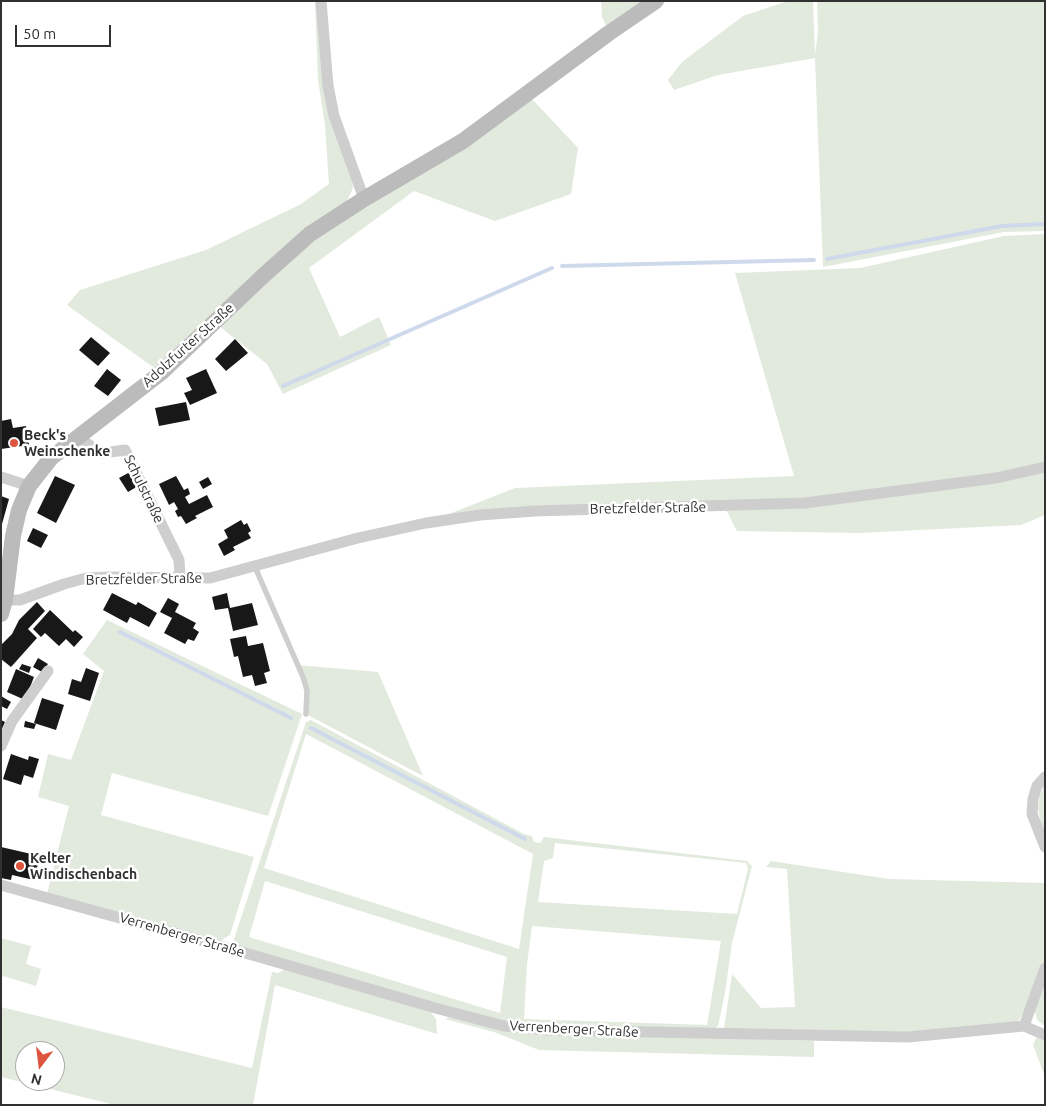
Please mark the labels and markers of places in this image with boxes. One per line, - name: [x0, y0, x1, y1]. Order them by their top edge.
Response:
- place label: Beck's Weinschenke: [24, 427, 110, 460]
- marker: Beck's Weinschenke: [8, 437, 20, 449]
- place label: Kelter Windischenbach: [30, 850, 137, 882]
- marker: Kelter Windischenbach: [14, 860, 26, 872]

